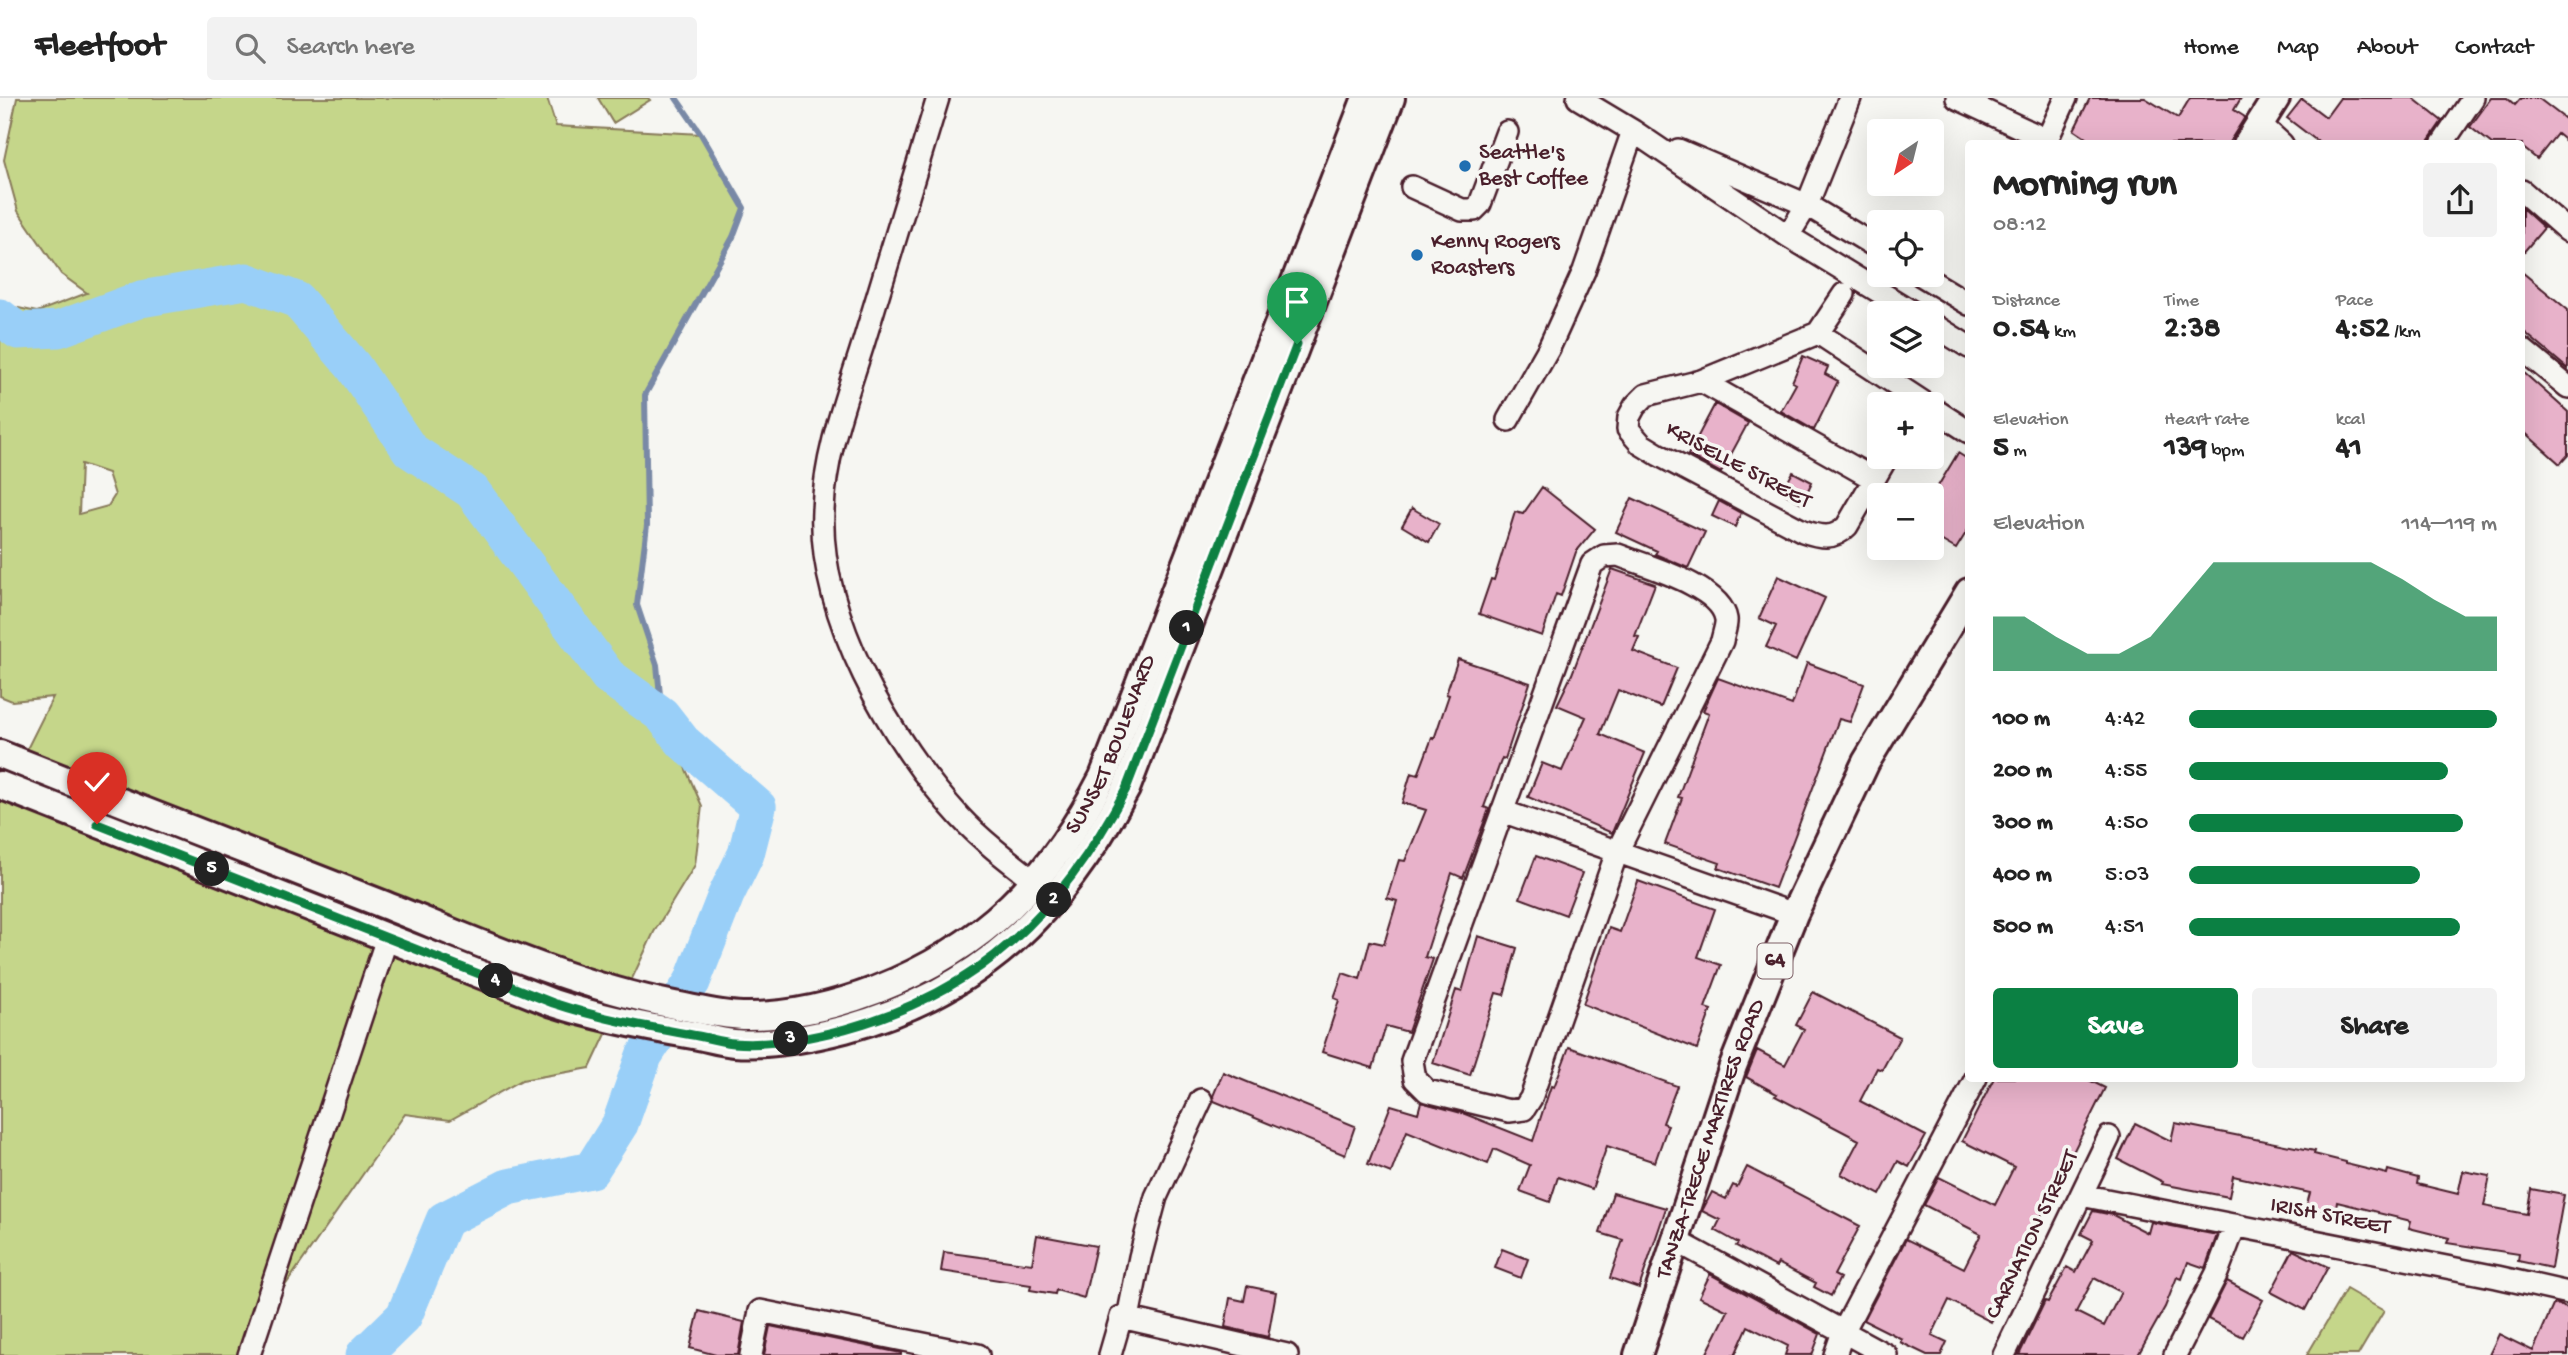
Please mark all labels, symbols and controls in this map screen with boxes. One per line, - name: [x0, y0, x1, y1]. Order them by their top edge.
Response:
- search box: [207, 17, 697, 80]
- text: Fleetfoot: [35, 29, 165, 67]
- icon: search: [231, 29, 269, 67]
- text: Search here: [287, 33, 415, 64]
- text: Home: [2183, 34, 2239, 63]
- text: Map: [2277, 34, 2319, 63]
- text: About: [2357, 34, 2417, 63]
- text: Contact: [2455, 34, 2533, 63]
- north arrow: [1867, 119, 1944, 196]
- map controls: [1867, 119, 1944, 560]
- place label: Seattle's Best Coffee: [1478, 140, 1589, 193]
- marker: Seattle's Best Coffee: [1457, 158, 1473, 174]
- button: share: [2423, 163, 2497, 237]
- text: Morning run: [1993, 164, 2177, 208]
- button: locate: [1867, 210, 1944, 287]
- text: 08:12: [1993, 212, 2046, 239]
- place label: Kenny Rogers Roasters: [1431, 229, 1560, 282]
- marker: Kenny Rogers Roasters: [1409, 247, 1425, 263]
- pin: [1267, 272, 1327, 344]
- icon: arrive: [1278, 283, 1316, 321]
- text: Distance: [1993, 290, 2060, 313]
- text: Time: [2164, 290, 2199, 313]
- text: Pace: [2336, 290, 2373, 313]
- button: layers: [1867, 301, 1944, 378]
- text: 0.54: [1993, 313, 2049, 348]
- text: 2:38: [2164, 313, 2220, 348]
- text: 4:52: [2336, 313, 2390, 348]
- text: km: [2049, 321, 2076, 344]
- text: /km: [2390, 321, 2421, 344]
- button: +: [1867, 392, 1944, 469]
- text: Elevation: [1993, 409, 2069, 432]
- text: Heart rate: [2164, 409, 2249, 432]
- text: kcal: [2336, 409, 2365, 432]
- street label: KRISELLE STREET: [1661, 416, 1816, 516]
- text: 5: [1993, 432, 2009, 467]
- text: 139: [2164, 432, 2207, 467]
- text: 41: [2336, 432, 2362, 467]
- text: m: [2009, 440, 2027, 463]
- text: bpm: [2207, 440, 2244, 463]
- button: −: [1867, 483, 1944, 560]
- text: Elevation: [1993, 511, 2084, 538]
- text: 114–119 m: [2402, 511, 2497, 538]
- pin: 1: [1170, 610, 1204, 646]
- text: 1: [1183, 616, 1190, 639]
- street label: SUNSET BOULEVARD: [1060, 650, 1163, 840]
- text: 100 m: [1993, 706, 2050, 733]
- text: 4:42: [2105, 706, 2145, 733]
- pin: [67, 752, 127, 824]
- text: 200 m: [1993, 758, 2052, 785]
- text: 4:55: [2105, 758, 2147, 785]
- icon: check: [78, 763, 116, 801]
- text: 300 m: [1993, 810, 2053, 837]
- text: 4:50: [2105, 810, 2148, 837]
- pin: 5: [194, 852, 230, 886]
- text: 5: [207, 857, 217, 880]
- text: 400 m: [1993, 862, 2052, 889]
- text: 5:03: [2105, 862, 2149, 889]
- pin: 2: [1036, 882, 1072, 918]
- text: 2: [1049, 888, 1058, 911]
- text: 500 m: [1993, 914, 2053, 941]
- text: 4:51: [2105, 914, 2145, 941]
- road number: 64: [1758, 944, 1792, 978]
- pin: 4: [478, 964, 514, 998]
- text: 4: [491, 969, 500, 992]
- button: Save: [1993, 988, 2238, 1068]
- button: Share: [2252, 988, 2497, 1068]
- street label: TANZA-TRECE MARTIRES ROAD: [1650, 994, 1772, 1284]
- pin: 3: [774, 1021, 808, 1056]
- text: 3: [786, 1027, 795, 1050]
- street label: CARNATION STREET: [1980, 1145, 2086, 1324]
- street label: IRISH STREET: [2268, 1192, 2393, 1242]

